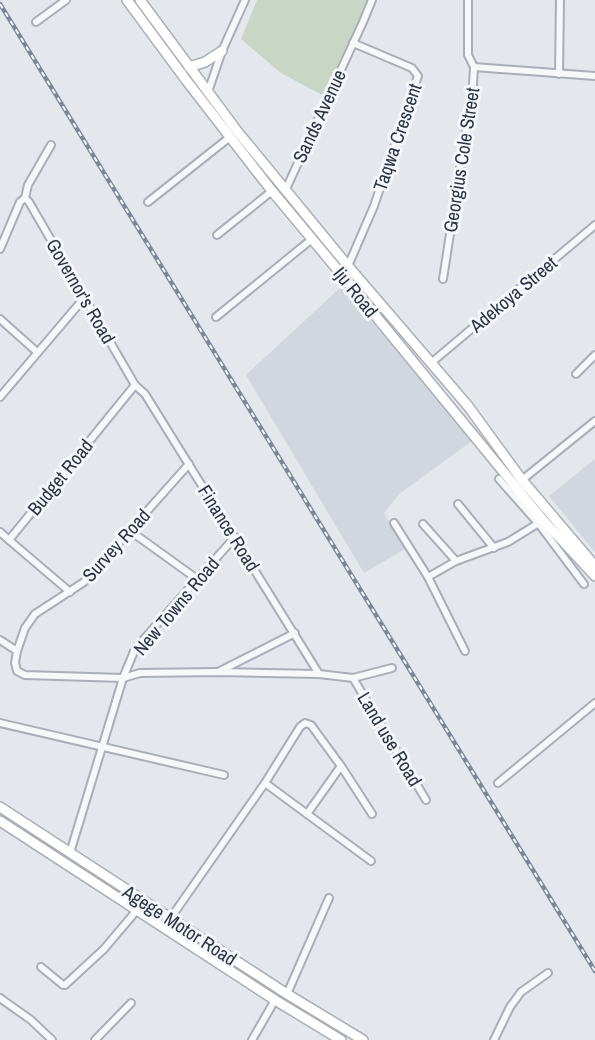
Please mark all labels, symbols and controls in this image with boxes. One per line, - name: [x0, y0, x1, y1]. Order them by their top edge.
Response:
- street label: Sands Avenue: [286, 65, 352, 167]
- street label: Taqwa Crescent: [366, 79, 428, 194]
- street label: Georgius Cole Street: [437, 85, 485, 234]
- street label: Governor's Road: [40, 234, 122, 348]
- street label: Adekoya Street: [463, 249, 563, 339]
- street label: Iju Road: [328, 261, 384, 323]
- street label: Budget Road: [21, 433, 99, 521]
- street label: Finance Road: [192, 480, 266, 576]
- street label: Survey Road: [76, 503, 156, 587]
- street label: New Towns Road: [127, 551, 225, 661]
- street label: Land use Road: [352, 687, 428, 791]
- street label: Agege Motor Road: [117, 878, 242, 972]

